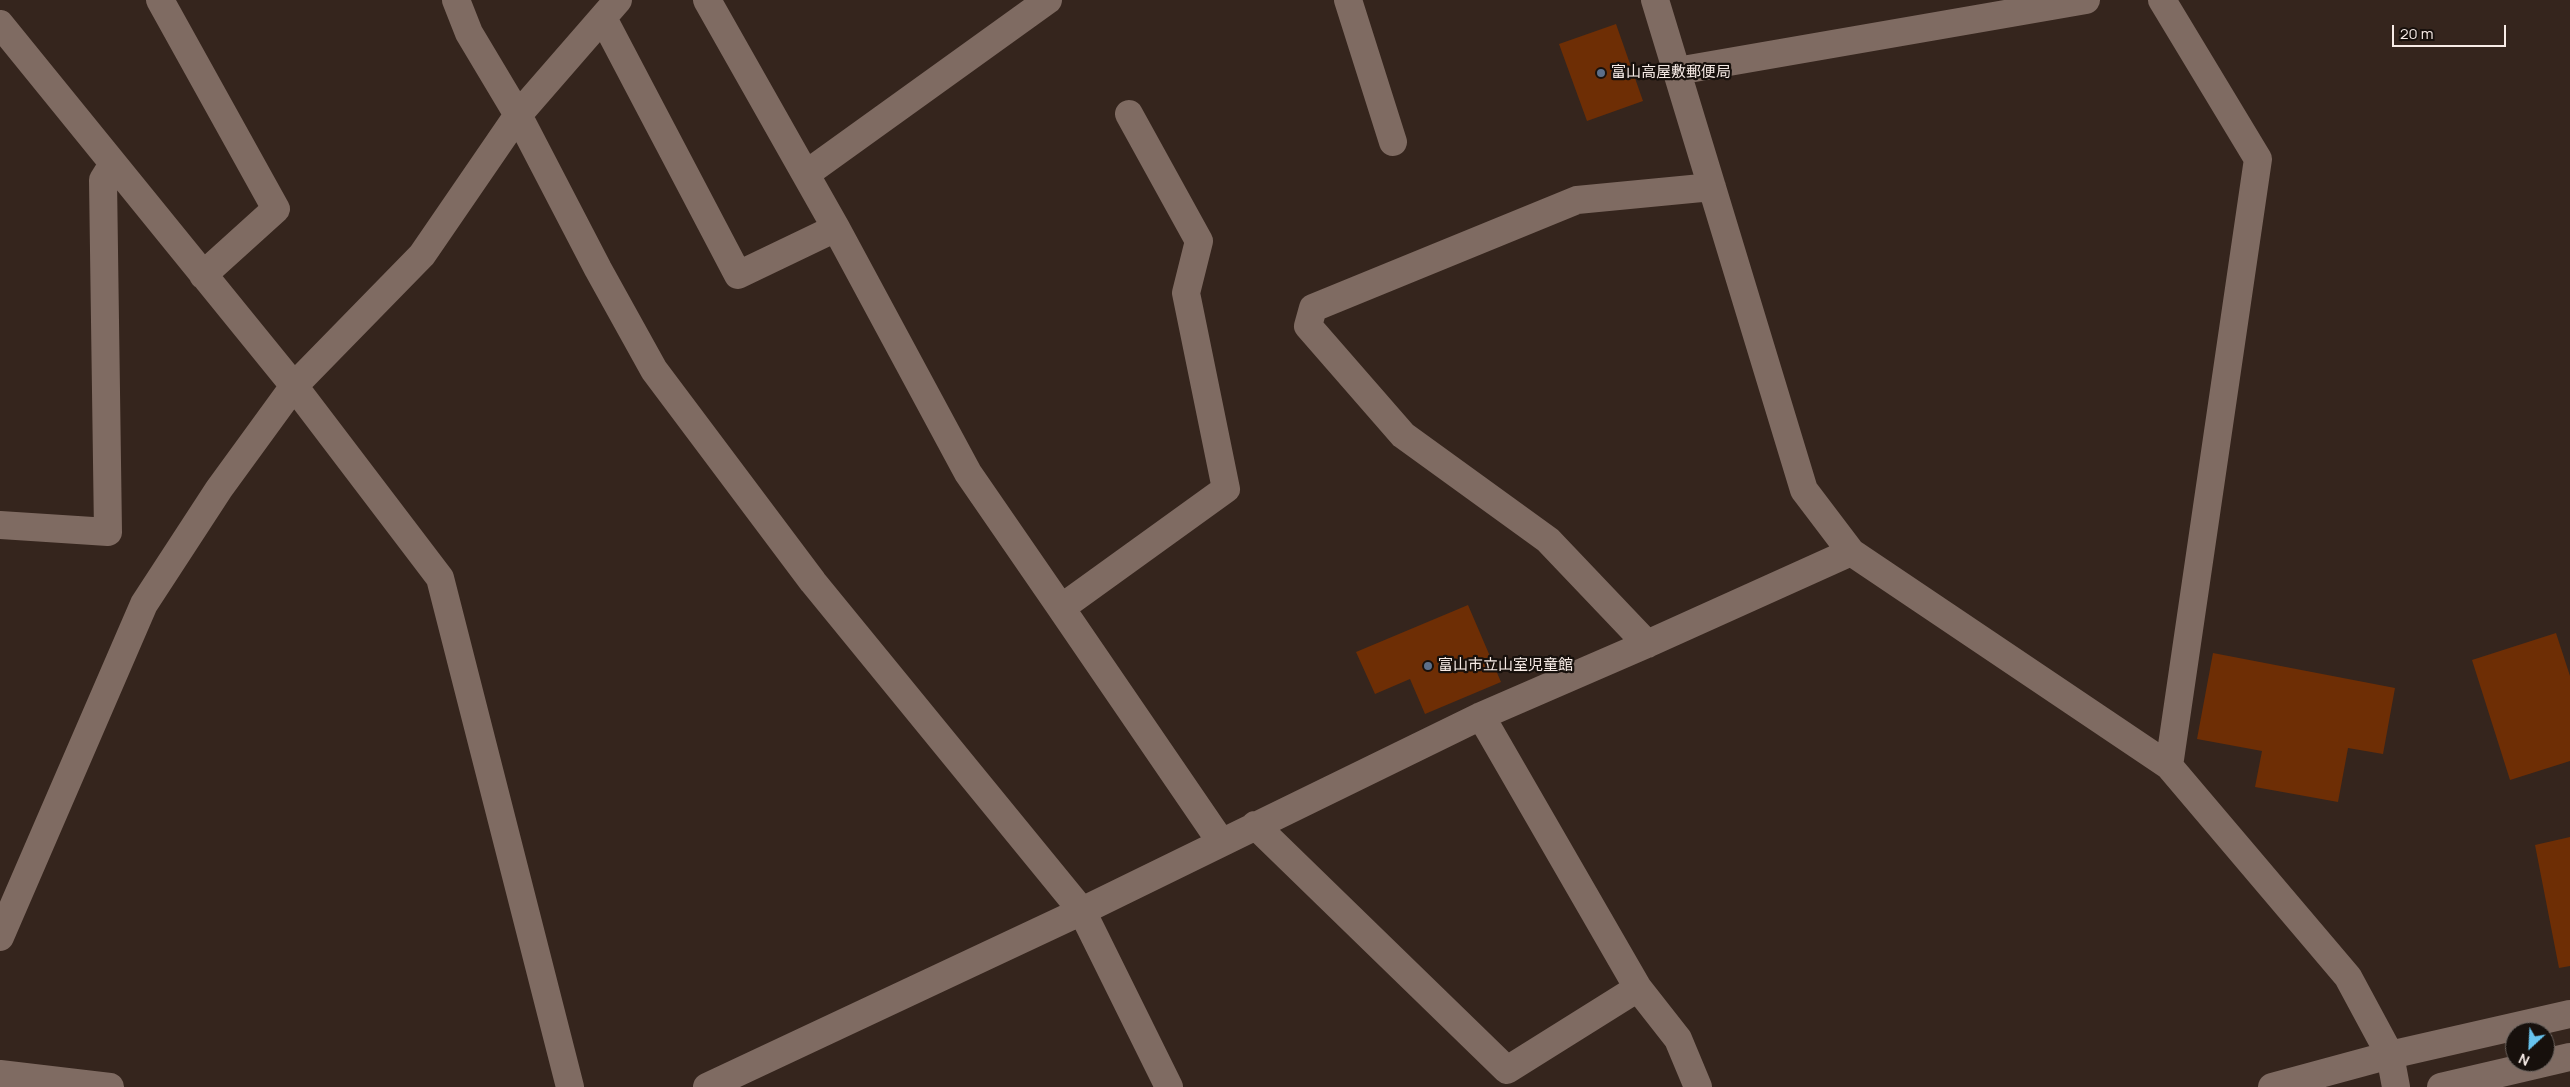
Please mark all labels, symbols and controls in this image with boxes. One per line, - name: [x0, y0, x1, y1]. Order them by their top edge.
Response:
- scale bar: [2395, 15, 2509, 47]
- text: 20 m: [2400, 23, 2433, 44]
- place label: 富山高屋敷郵便局: [1611, 64, 1731, 82]
- marker: 富山高屋敷郵便局: [1595, 67, 1607, 79]
- place label: 富山市立山室児童館: [1438, 657, 1573, 675]
- marker: 富山市立山室児童館: [1422, 660, 1434, 672]
- north arrow: [2505, 1022, 2555, 1072]
- text: N: [2515, 1049, 2532, 1071]

